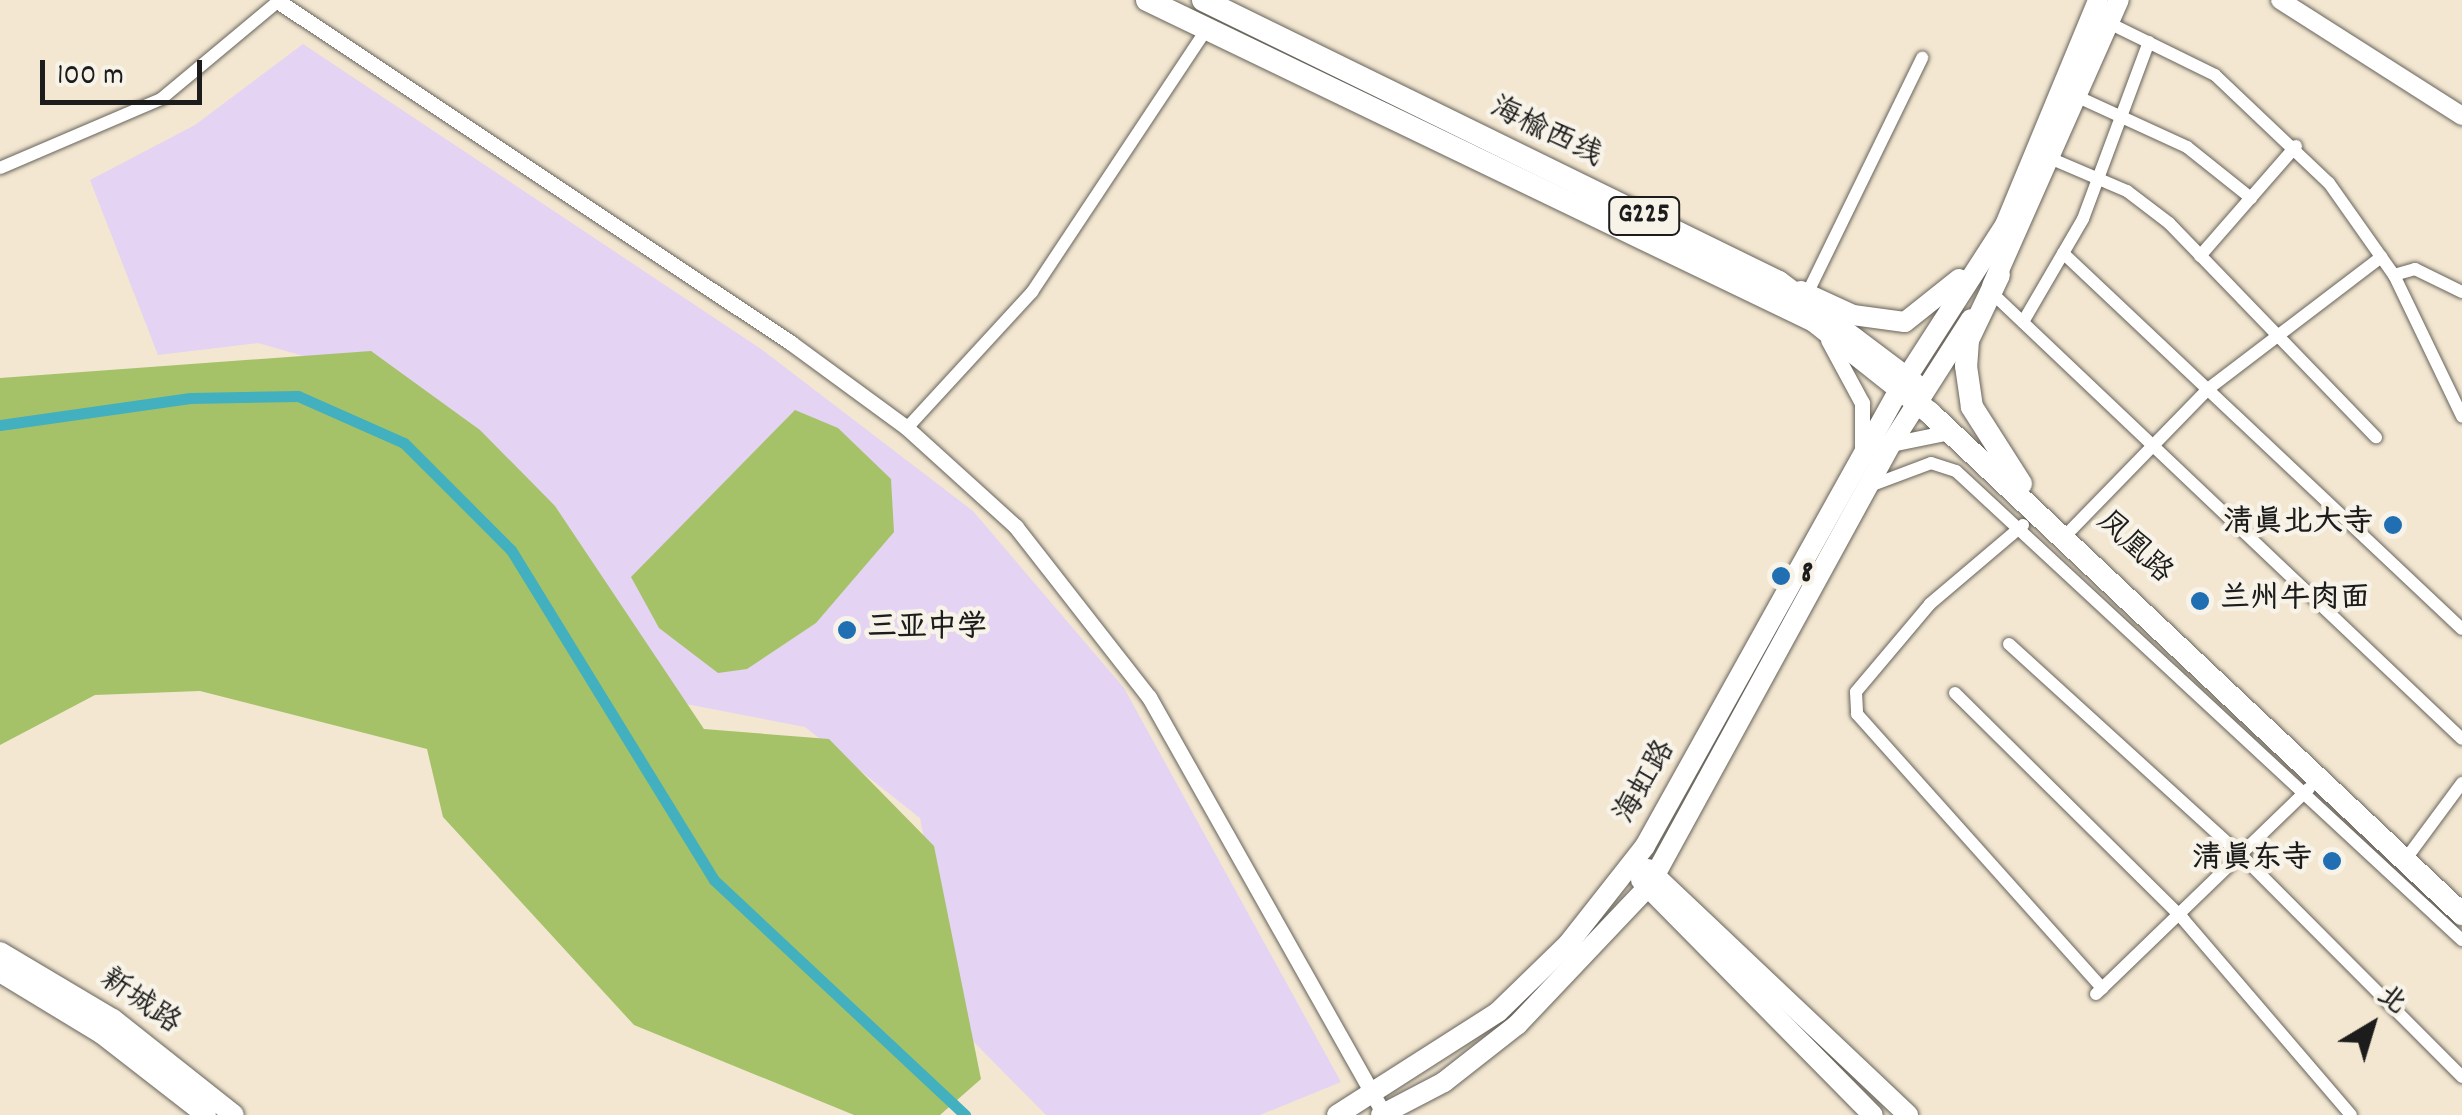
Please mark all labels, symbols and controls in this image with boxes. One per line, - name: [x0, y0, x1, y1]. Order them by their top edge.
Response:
- scale bar: [45, 40, 208, 102]
- text: 100 m: [57, 56, 124, 99]
- street label: 海榆西线: [1483, 92, 1607, 176]
- road number: G225: [1606, 193, 1682, 239]
- street label: 凤凰路: [2088, 505, 2178, 593]
- place label: 清真北大寺: [2223, 507, 2373, 543]
- marker: 清真北大寺: [2382, 514, 2404, 536]
- place label: 8: [1801, 558, 1813, 594]
- marker: 8: [1770, 565, 1792, 587]
- place label: 兰州牛肉面: [2220, 583, 2370, 619]
- marker: 兰州牛肉面: [2189, 590, 2211, 612]
- place label: 三亚中学: [867, 612, 987, 648]
- marker: 三亚中学: [836, 619, 858, 641]
- street label: 海虹路: [1609, 735, 1685, 831]
- place label: 清真东寺: [2192, 843, 2312, 879]
- marker: 清真东寺: [2321, 850, 2343, 872]
- street label: 新城路: [92, 962, 186, 1044]
- north arrow: [2322, 975, 2422, 1075]
- text: 北: [2367, 977, 2414, 1026]

